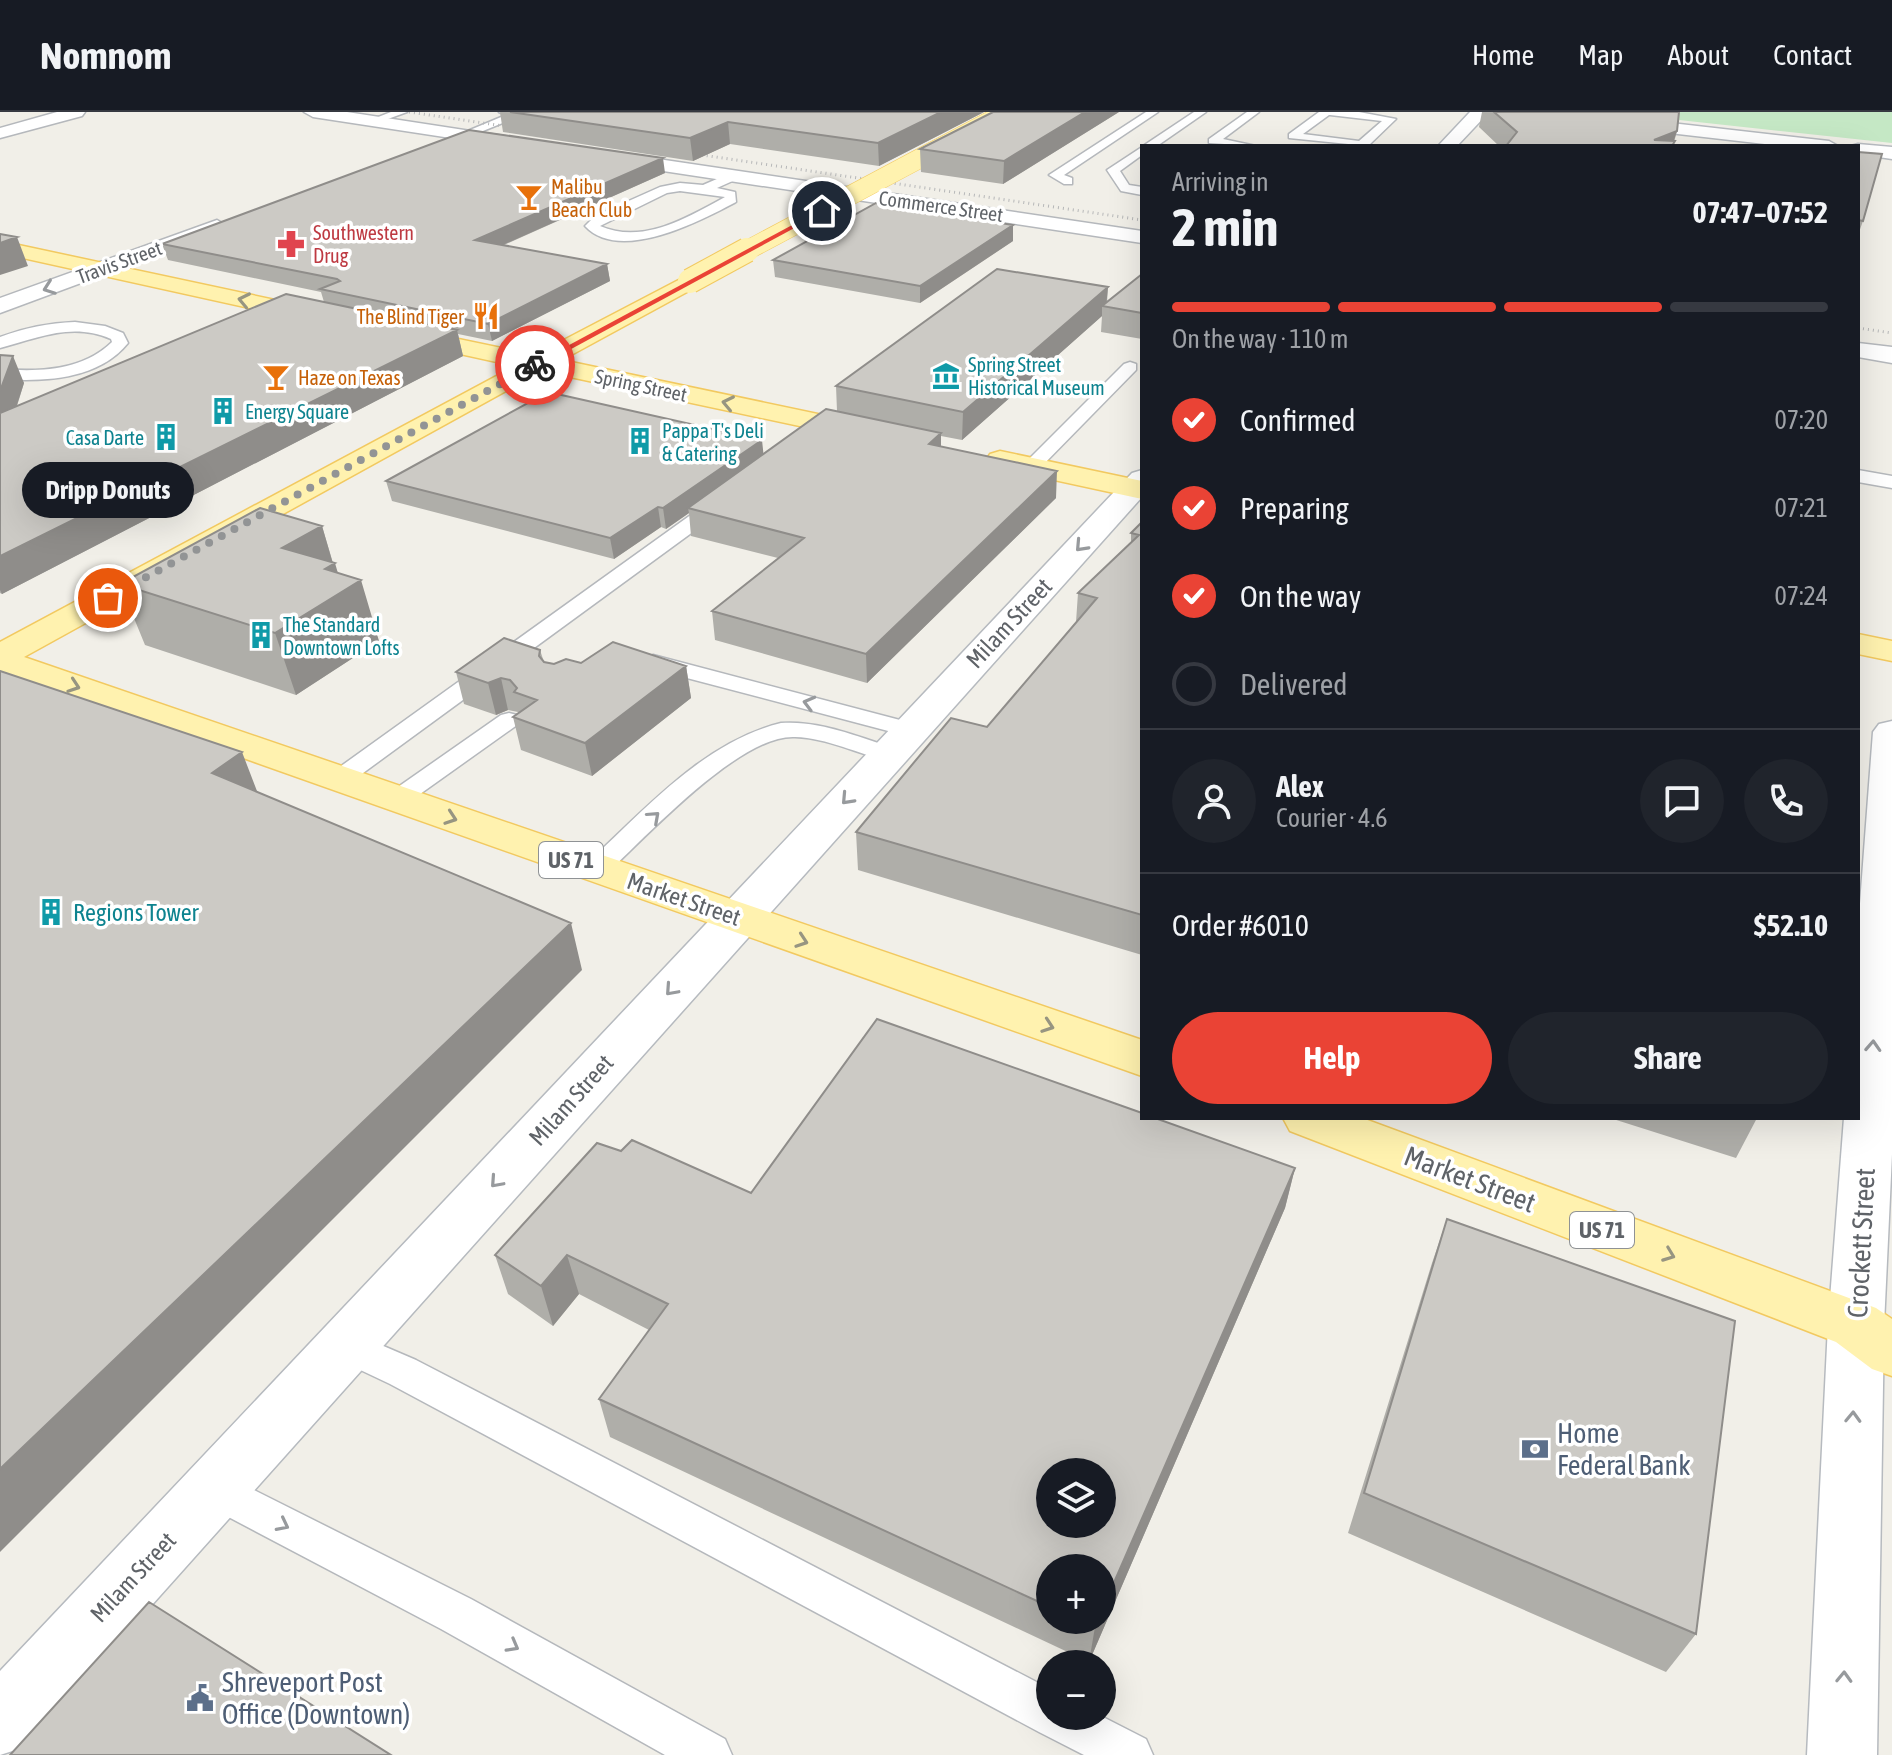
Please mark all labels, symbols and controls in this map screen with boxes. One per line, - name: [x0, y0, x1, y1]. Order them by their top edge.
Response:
- text: Nomnom: [40, 34, 171, 77]
- text: Home: [1472, 39, 1534, 71]
- text: Map: [1578, 39, 1623, 71]
- text: About: [1667, 39, 1729, 71]
- text: Contact: [1773, 39, 1852, 71]
- text: Arriving in: [1172, 167, 1269, 197]
- place label: Malibu Beach Club: [551, 175, 632, 221]
- pin: [788, 177, 856, 245]
- bar icon: Malibu Beach Club: [514, 182, 544, 212]
- street label: Commerce Street: [877, 186, 1005, 226]
- icon: home: [800, 189, 844, 233]
- text: 07:47–07:52: [1693, 195, 1828, 229]
- text: 2 min: [1172, 197, 1278, 257]
- place label: Southwestern Drug: [313, 221, 414, 267]
- pharmacy icon: Southwestern Drug: [276, 229, 306, 259]
- street label: Travis Street: [73, 236, 165, 288]
- one-way arrow: [43, 278, 57, 295]
- one-way arrow: [238, 292, 251, 309]
- restaurant icon: The Blind Tiger: [471, 301, 501, 331]
- place label: The Blind Tiger: [357, 305, 465, 328]
- text: On the way · 110 m: [1172, 324, 1349, 354]
- courier: [495, 325, 575, 405]
- icon: bike: [513, 343, 557, 387]
- place label: Spring Street Historical Museum: [968, 353, 1105, 399]
- museum icon: Spring Street Historical Museum: [931, 361, 961, 391]
- bar icon: Haze on Texas: [261, 362, 291, 392]
- street label: Spring Street: [593, 364, 689, 406]
- place label: Haze on Texas: [298, 366, 400, 389]
- one-way arrow: [722, 395, 736, 412]
- building icon: Energy Square: [208, 396, 238, 426]
- icon: check: [1172, 398, 1216, 442]
- place label: Energy Square: [245, 400, 349, 423]
- text: Confirmed: [1240, 403, 1355, 437]
- text: 07:20: [1774, 405, 1828, 435]
- place label: Pappa T's Deli & Catering: [662, 419, 764, 465]
- building icon: Casa Darte: [151, 422, 181, 452]
- place label: Casa Darte: [66, 426, 144, 449]
- building icon: Pappa T's Deli & Catering: [625, 426, 655, 456]
- callout: Dripp Donuts: [22, 462, 194, 518]
- text: Dripp Donuts: [45, 475, 171, 505]
- icon: check: [1172, 486, 1216, 530]
- text: Preparing: [1240, 491, 1349, 525]
- text: 07:21: [1774, 493, 1828, 523]
- one-way arrow: [1075, 537, 1090, 551]
- pin: [74, 564, 142, 632]
- street label: Milam Street: [961, 573, 1057, 673]
- icon: check: [1172, 574, 1216, 618]
- icon: bag: [86, 576, 130, 620]
- text: On the way: [1240, 579, 1361, 613]
- text: 07:24: [1774, 581, 1828, 611]
- place label: The Standard Downtown Lofts: [283, 613, 400, 659]
- building icon: The Standard Downtown Lofts: [246, 620, 276, 650]
- text: Delivered: [1240, 667, 1348, 701]
- one-way arrow: [66, 677, 80, 693]
- one-way arrow: [802, 695, 816, 712]
- button: person: [1172, 759, 1256, 843]
- button: chat: [1640, 759, 1724, 843]
- button: phone: [1744, 759, 1828, 843]
- text: Alex: [1276, 769, 1324, 803]
- one-way arrow: [842, 790, 857, 804]
- text: Courier · 4.6: [1276, 803, 1387, 833]
- one-way arrow: [443, 809, 457, 825]
- one-way arrow: [645, 812, 660, 827]
- road number: US 71: [539, 842, 603, 878]
- street label: Market Street: [624, 867, 744, 931]
- building icon: Regions Tower: [36, 897, 66, 927]
- place label: Regions Tower: [73, 899, 200, 926]
- text: Order #6010: [1172, 908, 1309, 942]
- text: $52.10: [1754, 908, 1828, 942]
- one-way arrow: [795, 931, 809, 947]
- one-way arrow: [666, 981, 681, 995]
- button: Help: [1172, 1012, 1492, 1104]
- button: Share: [1508, 1012, 1828, 1104]
- one-way arrow: [1040, 1016, 1054, 1032]
- one-way arrow: [1864, 1039, 1881, 1052]
- street label: Milam Street: [523, 1049, 619, 1151]
- street label: Market Street: [1400, 1139, 1540, 1219]
- street label: Crockett Street: [1841, 1167, 1881, 1319]
- one-way arrow: [490, 1173, 505, 1187]
- road number: US 71: [1570, 1212, 1634, 1248]
- one-way arrow: [1661, 1245, 1675, 1261]
- one-way arrow: [1845, 1410, 1862, 1423]
- place label: Home Federal Bank: [1557, 1417, 1690, 1481]
- bank icon: Home Federal Bank: [1520, 1434, 1550, 1464]
- map controls: [1036, 1458, 1116, 1730]
- button: layers: [1036, 1458, 1116, 1538]
- one-way arrow: [274, 1516, 289, 1531]
- street label: Milam Street: [85, 1527, 181, 1627]
- button: +: [1036, 1554, 1116, 1634]
- one-way arrow: [504, 1636, 519, 1652]
- button: −: [1036, 1650, 1116, 1730]
- place label: Shreveport Post Office (Downtown): [222, 1666, 410, 1730]
- one-way arrow: [1836, 1670, 1853, 1683]
- public building icon: Shreveport Post Office (Downtown): [185, 1683, 215, 1713]

